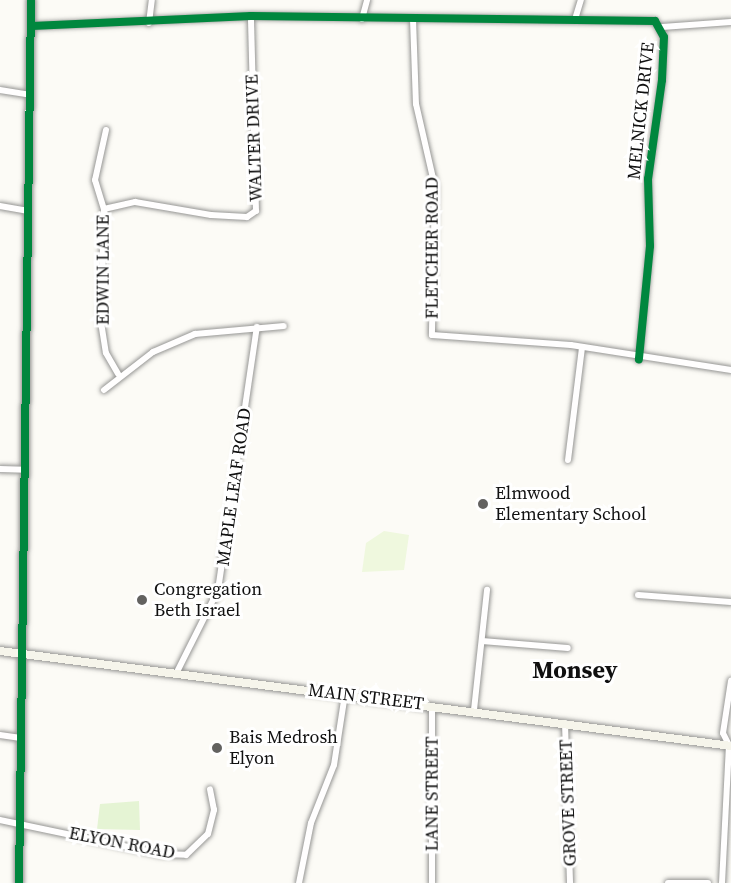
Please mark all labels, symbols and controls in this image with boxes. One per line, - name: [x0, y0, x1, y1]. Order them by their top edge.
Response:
- street label: MELNICK DRIVE: [623, 41, 659, 181]
- street label: WALTER DRIVE: [241, 74, 267, 202]
- street label: FLETCHER ROAD: [421, 177, 443, 319]
- street label: EDWIN LANE: [92, 215, 114, 325]
- street label: MAPLE LEAF ROAD: [212, 407, 256, 567]
- place label: Elmwood Elementary School: [495, 483, 646, 526]
- marker: Elmwood Elementary School: [476, 497, 490, 511]
- place label: Congregation Beth Israel: [154, 579, 262, 622]
- marker: Congregation Beth Israel: [135, 593, 149, 607]
- district label: Monsey: [532, 656, 618, 684]
- street label: MAIN STREET: [307, 679, 425, 715]
- place label: Bais Medrosh Elyon: [229, 727, 338, 770]
- street label: LANE STREET: [421, 737, 443, 851]
- street label: GROVE STREET: [555, 739, 581, 867]
- marker: Bais Medrosh Elyon: [210, 741, 224, 755]
- street label: ELYON ROAD: [67, 822, 177, 864]

